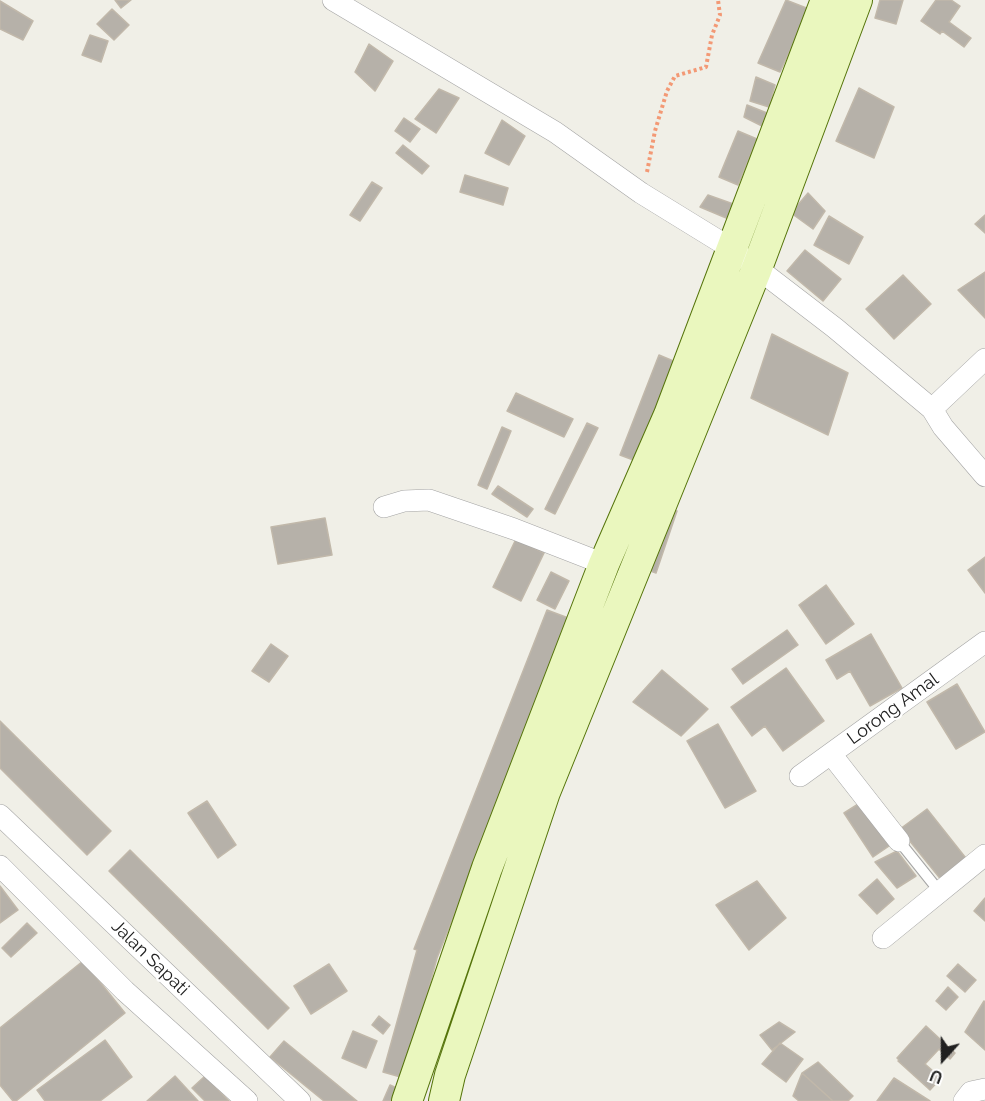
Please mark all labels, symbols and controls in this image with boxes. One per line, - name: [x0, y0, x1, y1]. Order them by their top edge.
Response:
- street label: Lorong Amal: [843, 669, 943, 749]
- street label: Jalan Sapati: [107, 916, 193, 1000]
- north arrow: [913, 1029, 973, 1089]
- text: U: [927, 1065, 945, 1087]

